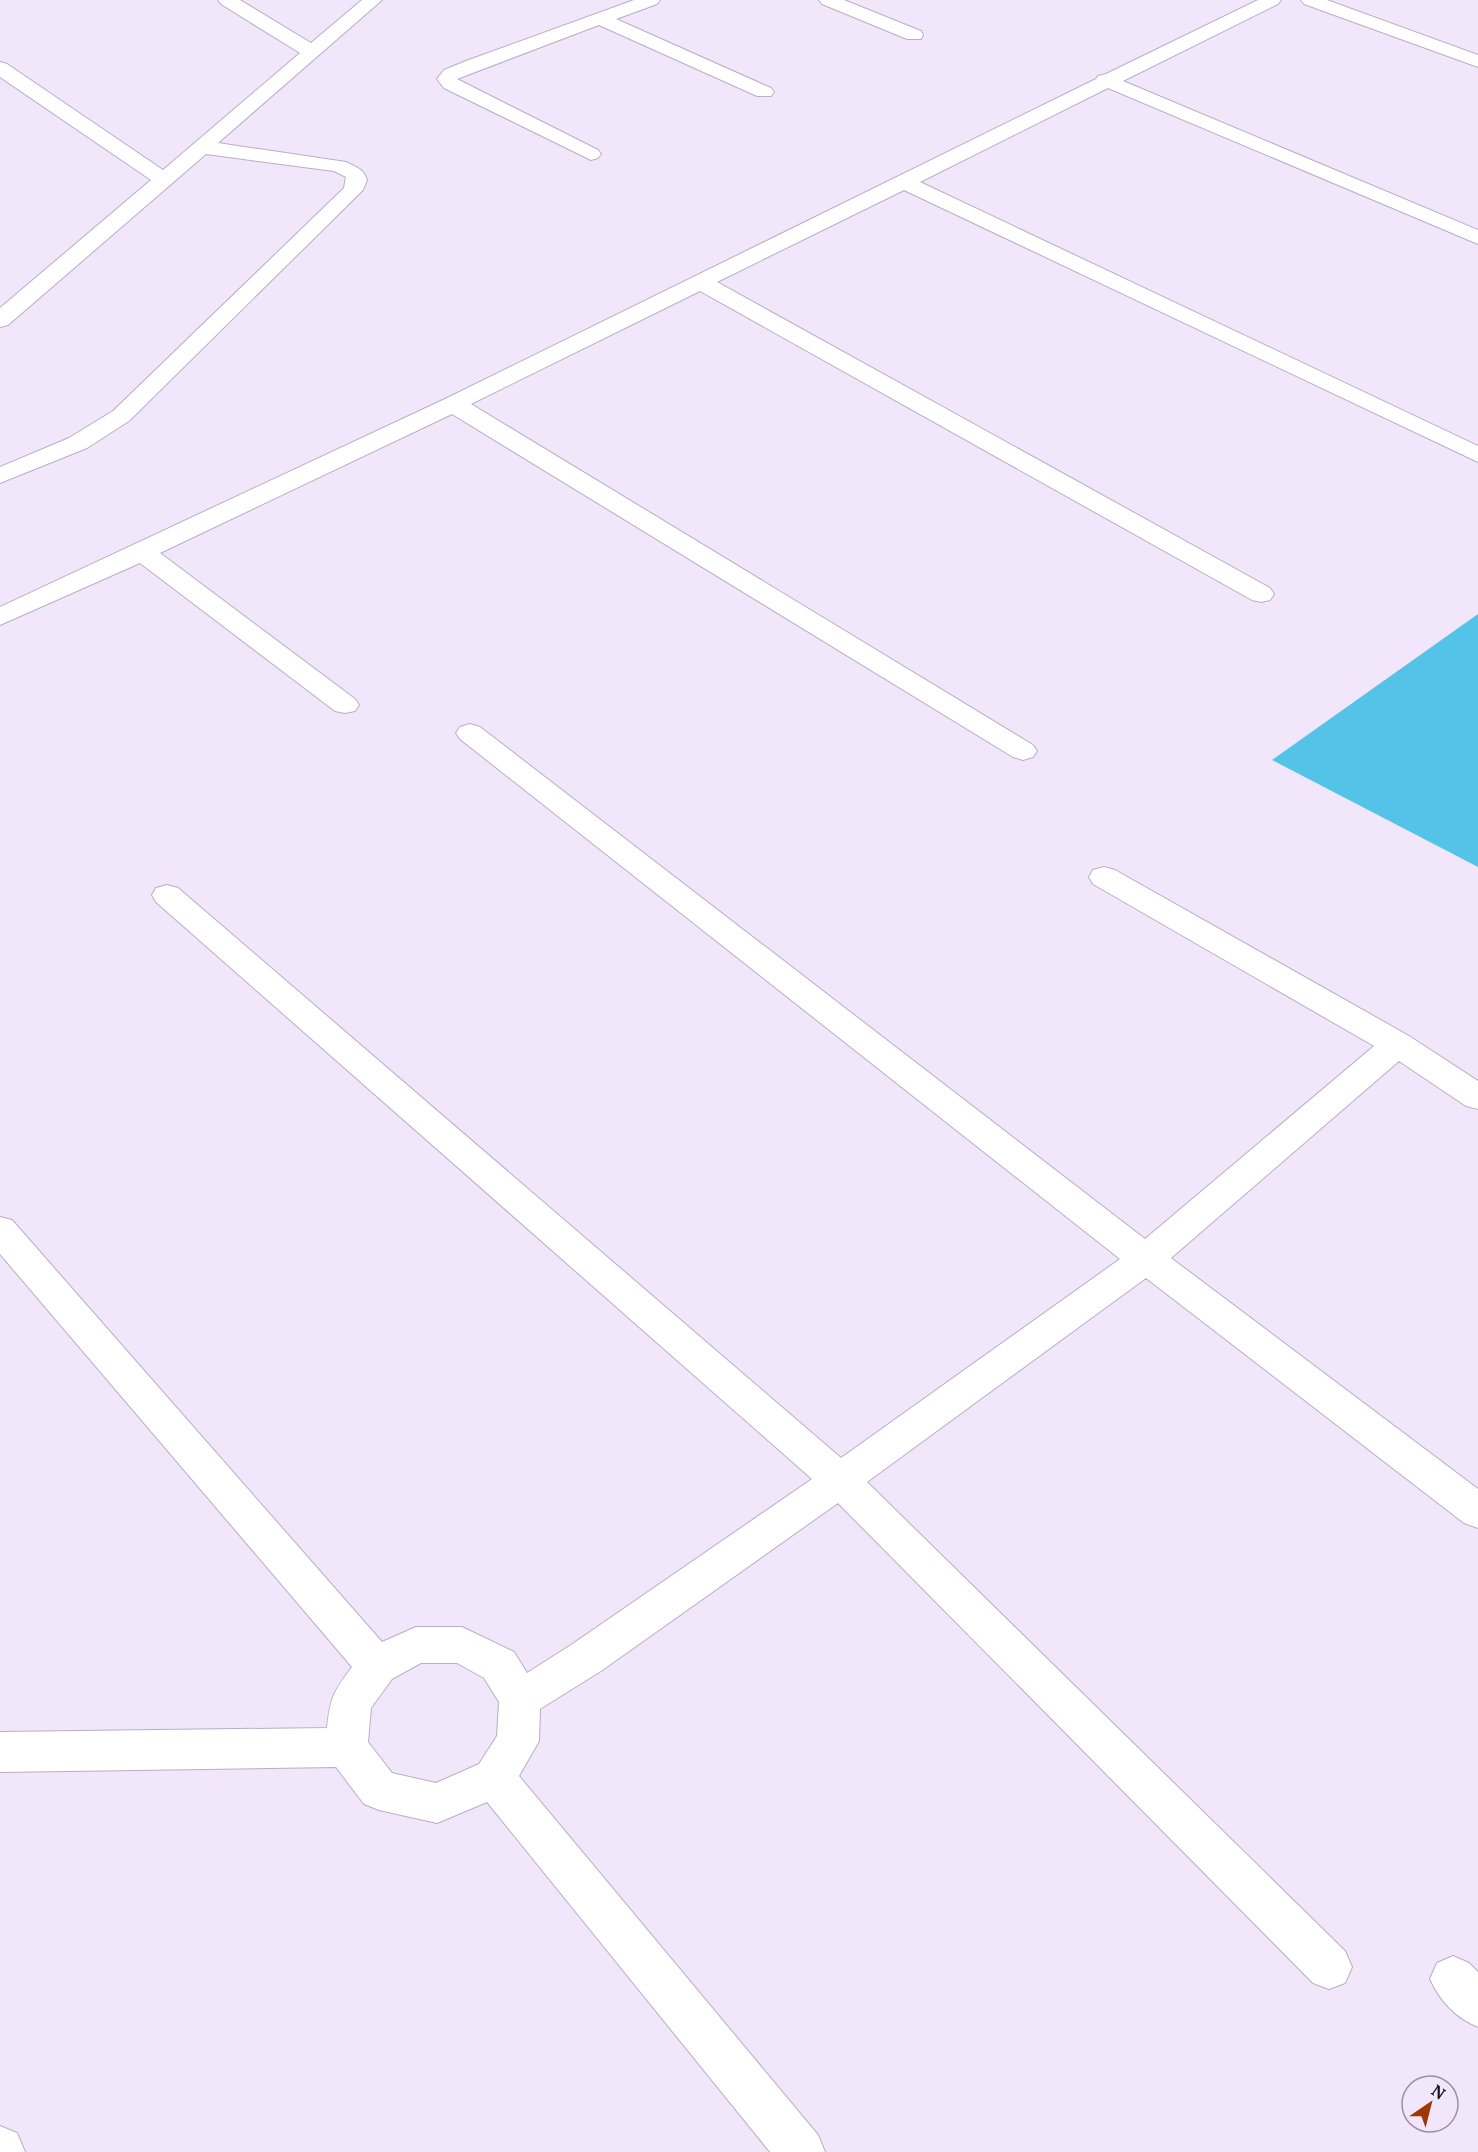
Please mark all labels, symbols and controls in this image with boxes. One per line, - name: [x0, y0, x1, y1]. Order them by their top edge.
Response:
- north arrow: [1400, 2074, 1460, 2134]
- text: N: [1427, 2079, 1450, 2104]

